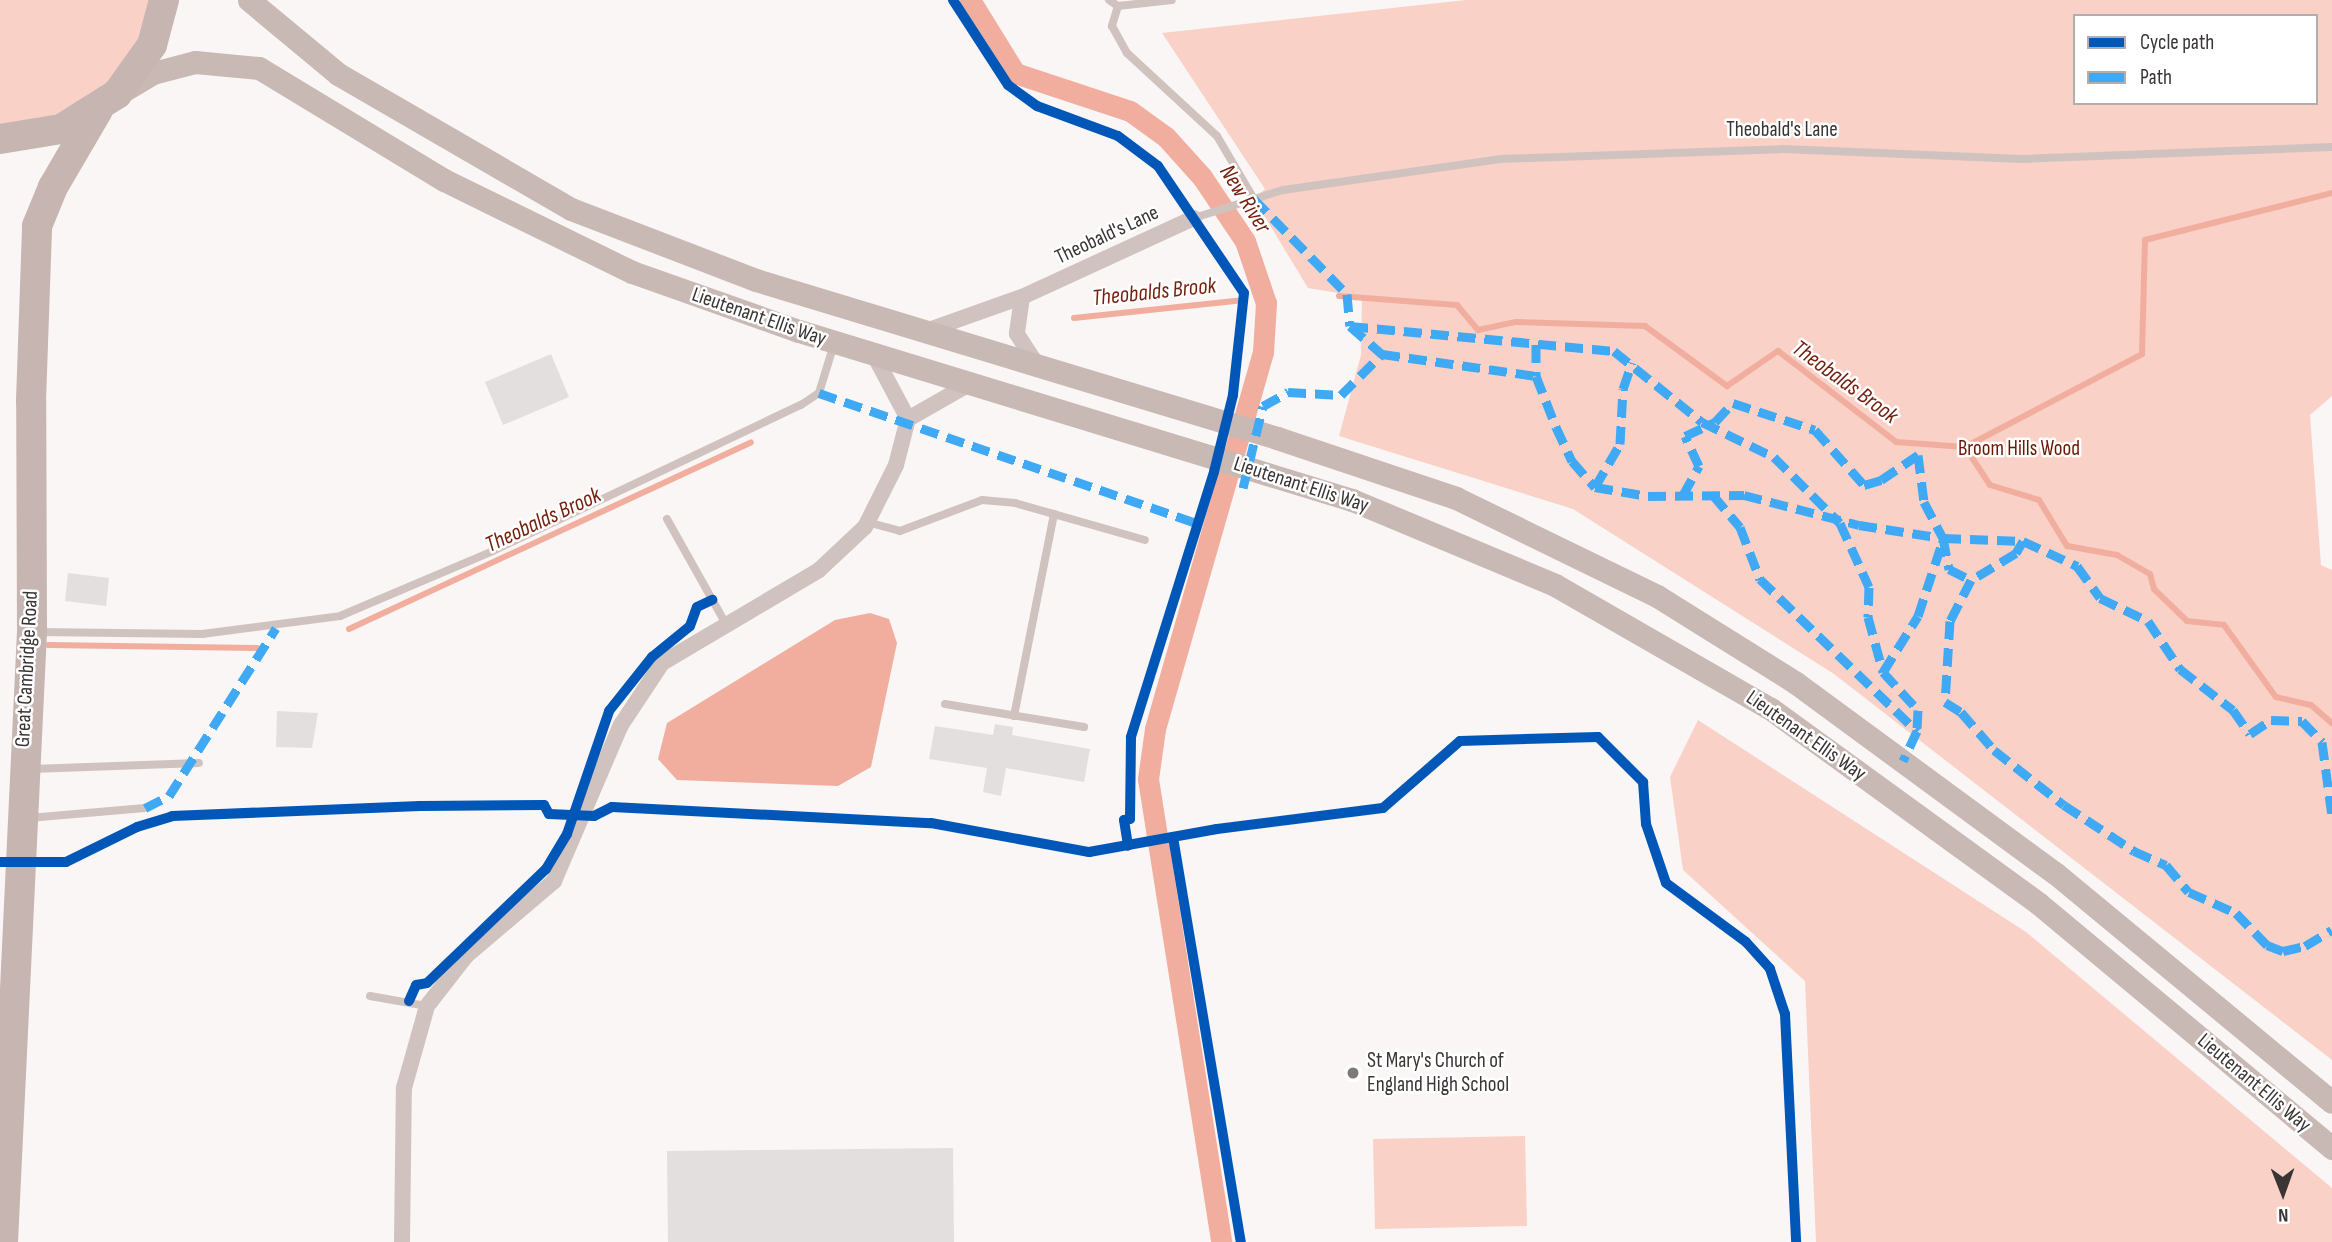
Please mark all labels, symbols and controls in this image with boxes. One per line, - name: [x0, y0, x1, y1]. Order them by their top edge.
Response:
- legend: [2073, 14, 2318, 105]
- text: Cycle path: [2140, 30, 2214, 55]
- text: Path: [2140, 65, 2172, 90]
- street label: Theobald's Lane: [1726, 117, 1838, 143]
- water label: New River: [1213, 160, 1277, 238]
- street label: Theobald's Lane: [1051, 200, 1163, 270]
- water label: Theobalds Brook: [1091, 272, 1217, 312]
- street label: Lieutenant Ellis Way: [689, 282, 829, 352]
- water label: Theobalds Brook: [1787, 334, 1903, 430]
- park label: Broom Hills Wood: [1958, 436, 2080, 462]
- street label: Lieutenant Ellis Way: [1230, 451, 1372, 519]
- water label: Theobalds Brook: [481, 481, 605, 559]
- street label: Great Cambridge Road: [10, 590, 44, 748]
- street label: Lieutenant Ellis Way: [1741, 685, 1871, 787]
- street label: Lieutenant Ellis Way: [2192, 1028, 2316, 1138]
- place label: St Mary's Church of England High School: [1367, 1048, 1509, 1098]
- marker: St Mary's Church of England High School: [1345, 1065, 1361, 1081]
- north arrow: [2248, 1158, 2318, 1228]
- text: N: [2278, 1203, 2289, 1226]

